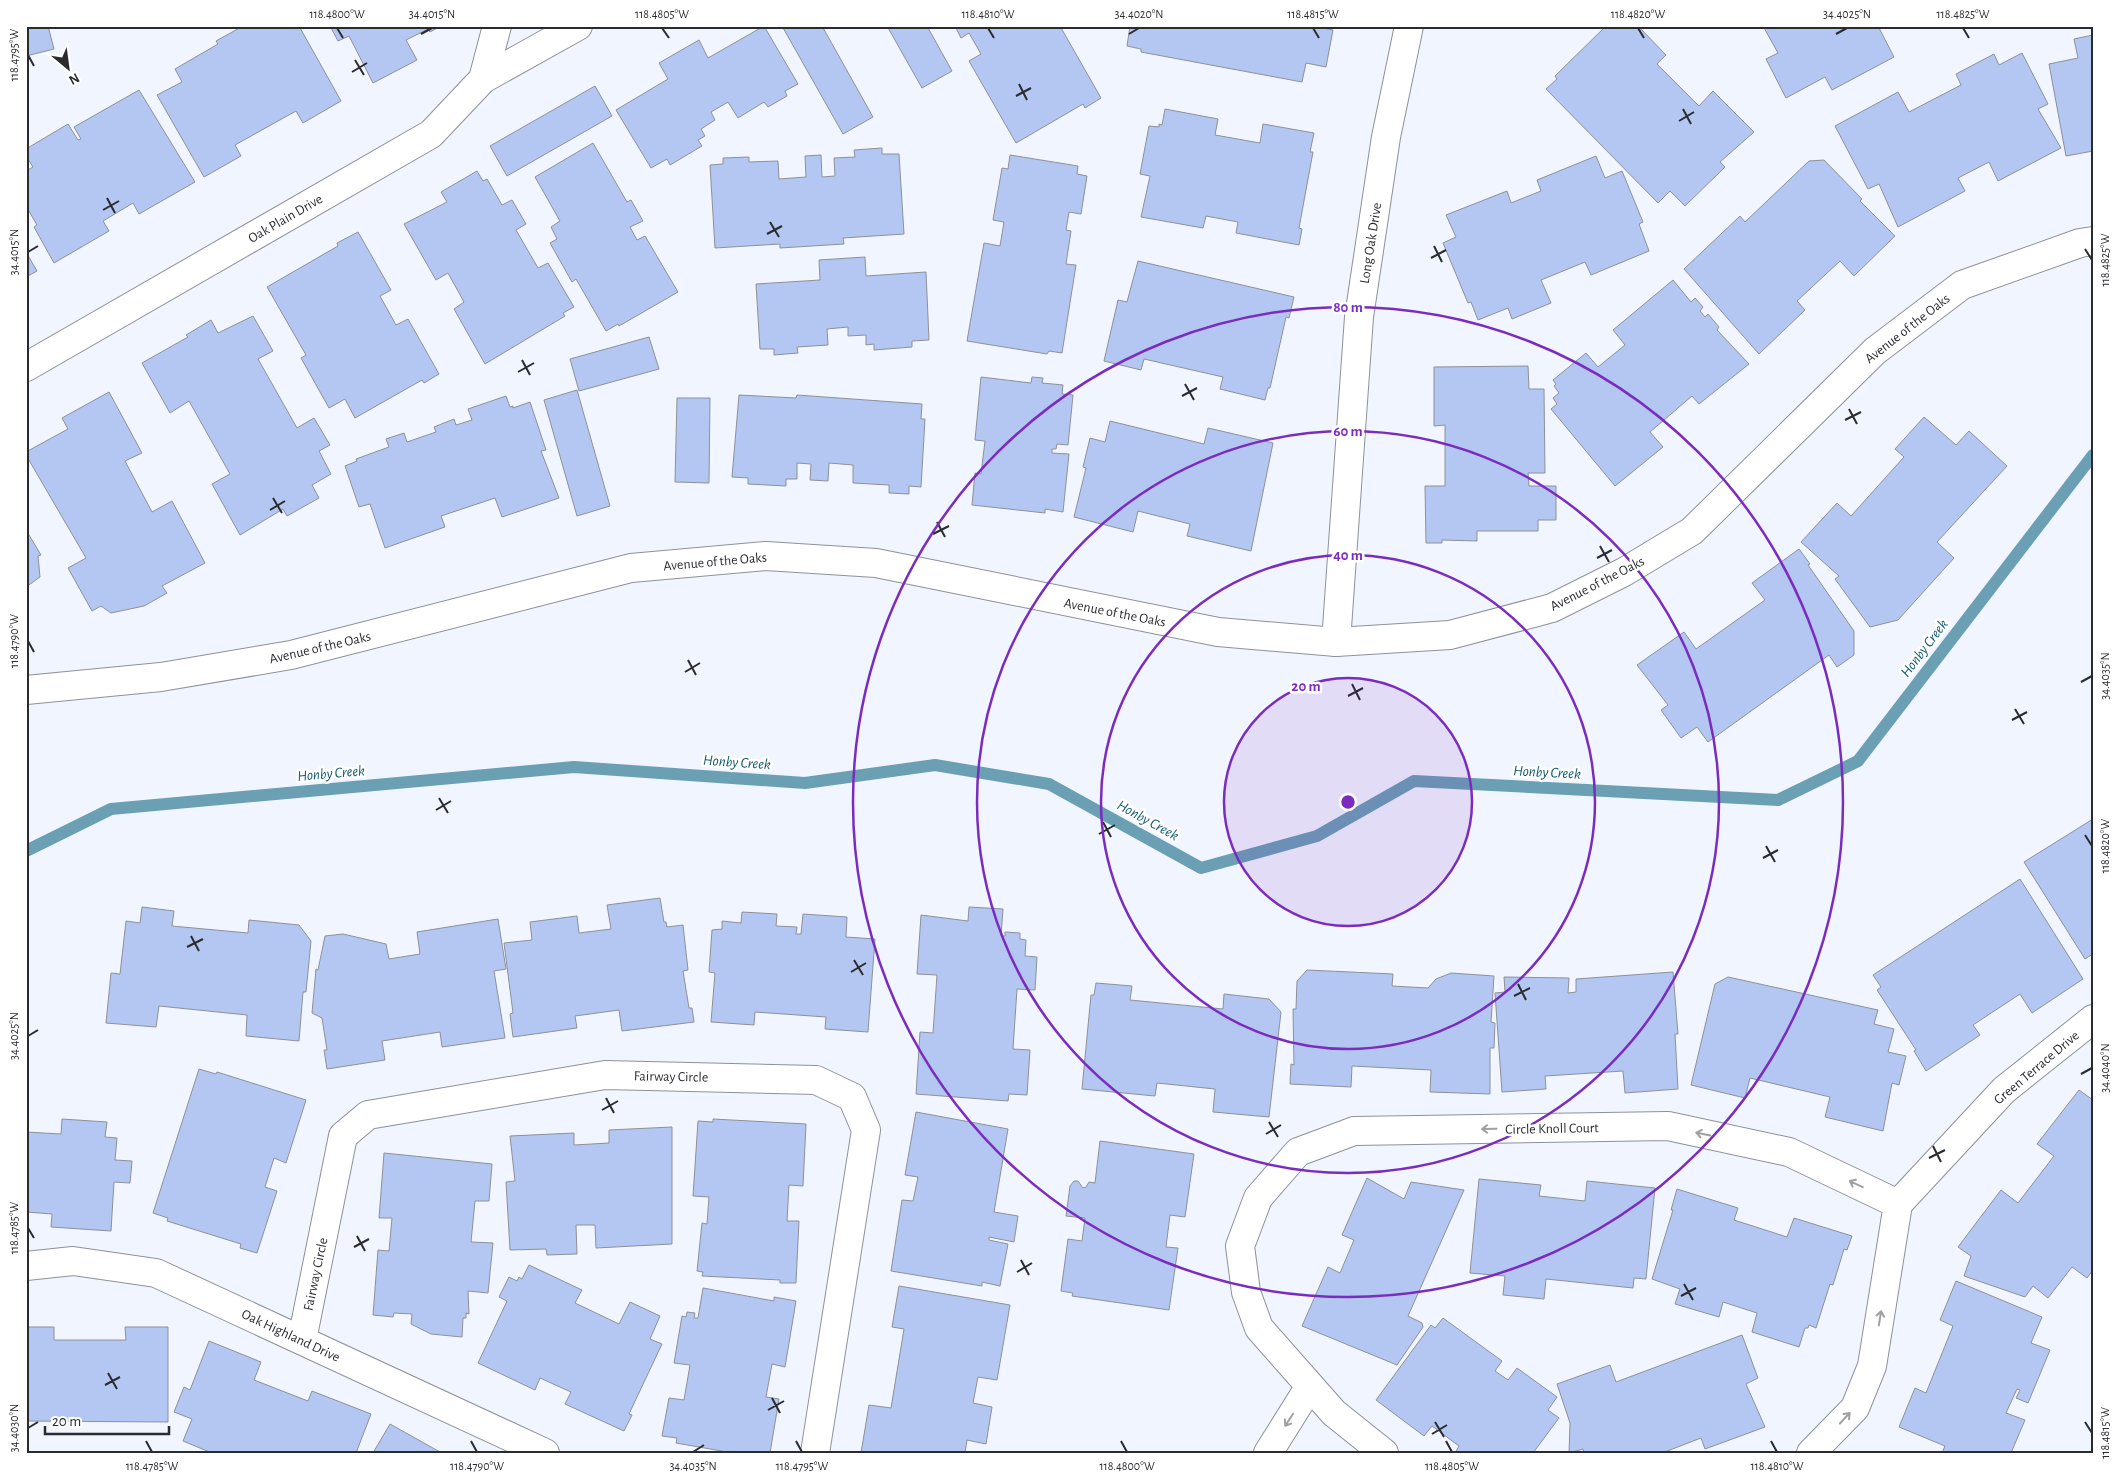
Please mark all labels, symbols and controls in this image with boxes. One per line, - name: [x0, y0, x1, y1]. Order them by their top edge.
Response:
- text: 118.4800°W: [309, 8, 365, 20]
- text: 34.4015°N: [409, 8, 455, 20]
- text: 118.4805°W: [635, 8, 689, 20]
- text: 118.4810°W: [961, 8, 1015, 20]
- text: 34.4020°N: [1114, 8, 1164, 20]
- text: 118.4815°W: [1287, 8, 1339, 20]
- text: 118.4820°W: [1611, 8, 1665, 20]
- text: 34.4025°N: [1823, 8, 1871, 20]
- text: 118.4825°W: [1936, 8, 1990, 20]
- text: 118.4795°W: [8, 28, 20, 81]
- north arrow: [42, 42, 92, 92]
- text: N: [66, 70, 81, 87]
- street label: Oak Plain Drive: [246, 192, 325, 246]
- street label: Long Oak Drive: [1358, 202, 1384, 285]
- text: 34.4015°N: [8, 229, 20, 275]
- text: 118.4825°W: [2099, 233, 2111, 287]
- street label: Avenue of the Oaks: [1862, 291, 1953, 366]
- text: 80 m: [1333, 300, 1363, 315]
- text: 60 m: [1333, 424, 1363, 439]
- text: 40 m: [1333, 548, 1363, 563]
- street label: Avenue of the Oaks: [663, 551, 767, 573]
- street label: Avenue of the Oaks: [1548, 554, 1647, 614]
- street label: Avenue of the Oaks: [1063, 596, 1167, 630]
- text: 118.4790°W: [8, 614, 20, 668]
- water label: Honby Creek: [1898, 617, 1951, 680]
- street label: Avenue of the Oaks: [268, 629, 372, 666]
- text: 34.4035°N: [2099, 652, 2111, 700]
- text: 20 m: [1291, 679, 1321, 694]
- water label: Honby Creek: [703, 753, 771, 772]
- water label: Honby Creek: [297, 763, 366, 784]
- water label: Honby Creek: [1513, 763, 1581, 782]
- centre of rings: [1339, 793, 1357, 811]
- water label: Honby Creek: [1114, 797, 1181, 843]
- text: 118.4820°W: [2099, 819, 2111, 873]
- text: 34.4025°N: [8, 1012, 20, 1060]
- street label: Green Terrace Drive: [1992, 1028, 2082, 1107]
- text: 34.4040°N: [2099, 1043, 2111, 1093]
- street label: Fairway Circle: [634, 1069, 708, 1085]
- street label: Circle Knoll Court: [1505, 1121, 1599, 1137]
- one-way arrow: [1481, 1124, 1497, 1133]
- one-way arrow: [1695, 1128, 1711, 1138]
- one-way arrow: [1849, 1179, 1864, 1188]
- text: 118.4785°W: [8, 1201, 20, 1254]
- street label: Fairway Circle: [301, 1236, 331, 1312]
- street label: Oak Highland Drive: [239, 1307, 342, 1365]
- one-way arrow: [1875, 1311, 1885, 1327]
- text: 34.4030°N: [8, 1404, 20, 1452]
- scale bar: [45, 1404, 169, 1436]
- text: 118.4815°W: [2099, 1407, 2111, 1459]
- one-way arrow: [1839, 1411, 1851, 1424]
- one-way arrow: [1283, 1412, 1293, 1426]
- text: 20 m: [52, 1414, 81, 1429]
- text: 118.4785°W: [126, 1460, 179, 1472]
- text: 118.4790°W: [450, 1460, 504, 1472]
- text: 34.4035°N: [669, 1460, 717, 1472]
- text: 118.4795°W: [776, 1460, 829, 1472]
- text: 118.4800°W: [1099, 1460, 1155, 1472]
- text: 118.4805°W: [1425, 1460, 1479, 1472]
- text: 118.4810°W: [1750, 1460, 1804, 1472]

